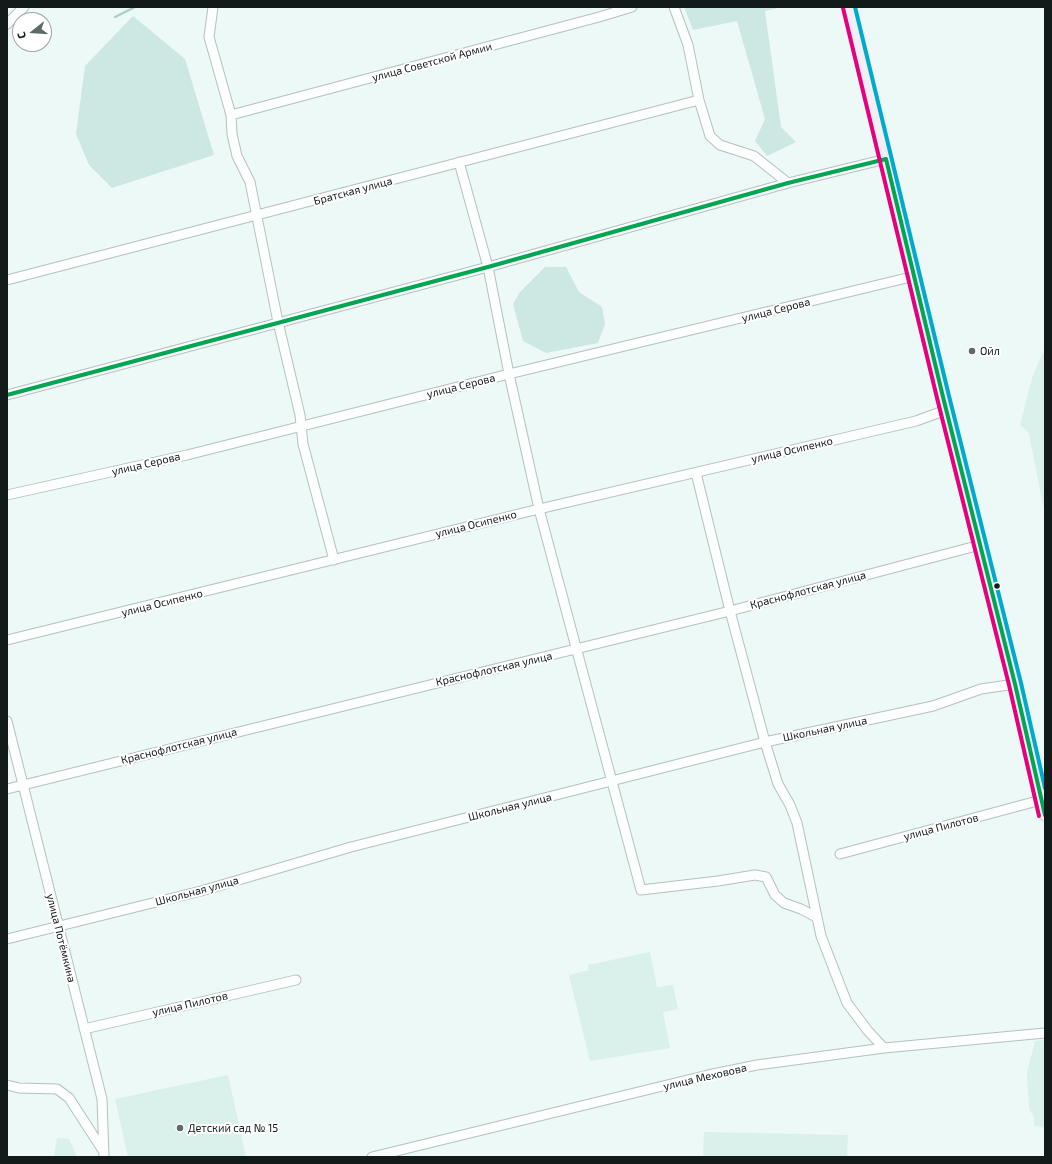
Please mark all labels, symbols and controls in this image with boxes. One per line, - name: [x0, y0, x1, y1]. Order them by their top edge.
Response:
- north arrow: [12, 12, 52, 52]
- text: С: [14, 30, 28, 40]
- street label: улица Советской Армии: [371, 40, 493, 84]
- street label: Братская улица: [312, 174, 394, 208]
- street label: улица Серова: [740, 295, 812, 325]
- place label: Ойл: [980, 344, 1000, 358]
- marker: Ойл: [967, 346, 977, 356]
- street label: улица Серова: [425, 371, 497, 401]
- street label: улица Осипенко: [750, 434, 834, 466]
- street label: улица Серова: [110, 450, 182, 478]
- street label: улица Осипенко: [434, 508, 518, 540]
- street label: Краснофлотская улица: [749, 568, 867, 612]
- unlabelled marker: [992, 581, 1002, 591]
- street label: улица Осипенко: [120, 587, 204, 619]
- street label: Краснофлотская улица: [434, 649, 554, 689]
- street label: Школьная улица: [782, 714, 868, 744]
- street label: Краснофлотская улица: [120, 725, 238, 767]
- street label: Школьная улица: [467, 790, 553, 824]
- street label: улица Пилотов: [902, 811, 980, 843]
- street label: Школьная улица: [154, 874, 240, 908]
- street label: улица Потёмкина: [44, 892, 78, 984]
- street label: улица Пилотов: [151, 989, 229, 1019]
- street label: улица Меховова: [662, 1061, 748, 1093]
- place label: Детский сад № 15: [188, 1121, 278, 1135]
- marker: Детский сад № 15: [175, 1123, 185, 1133]

